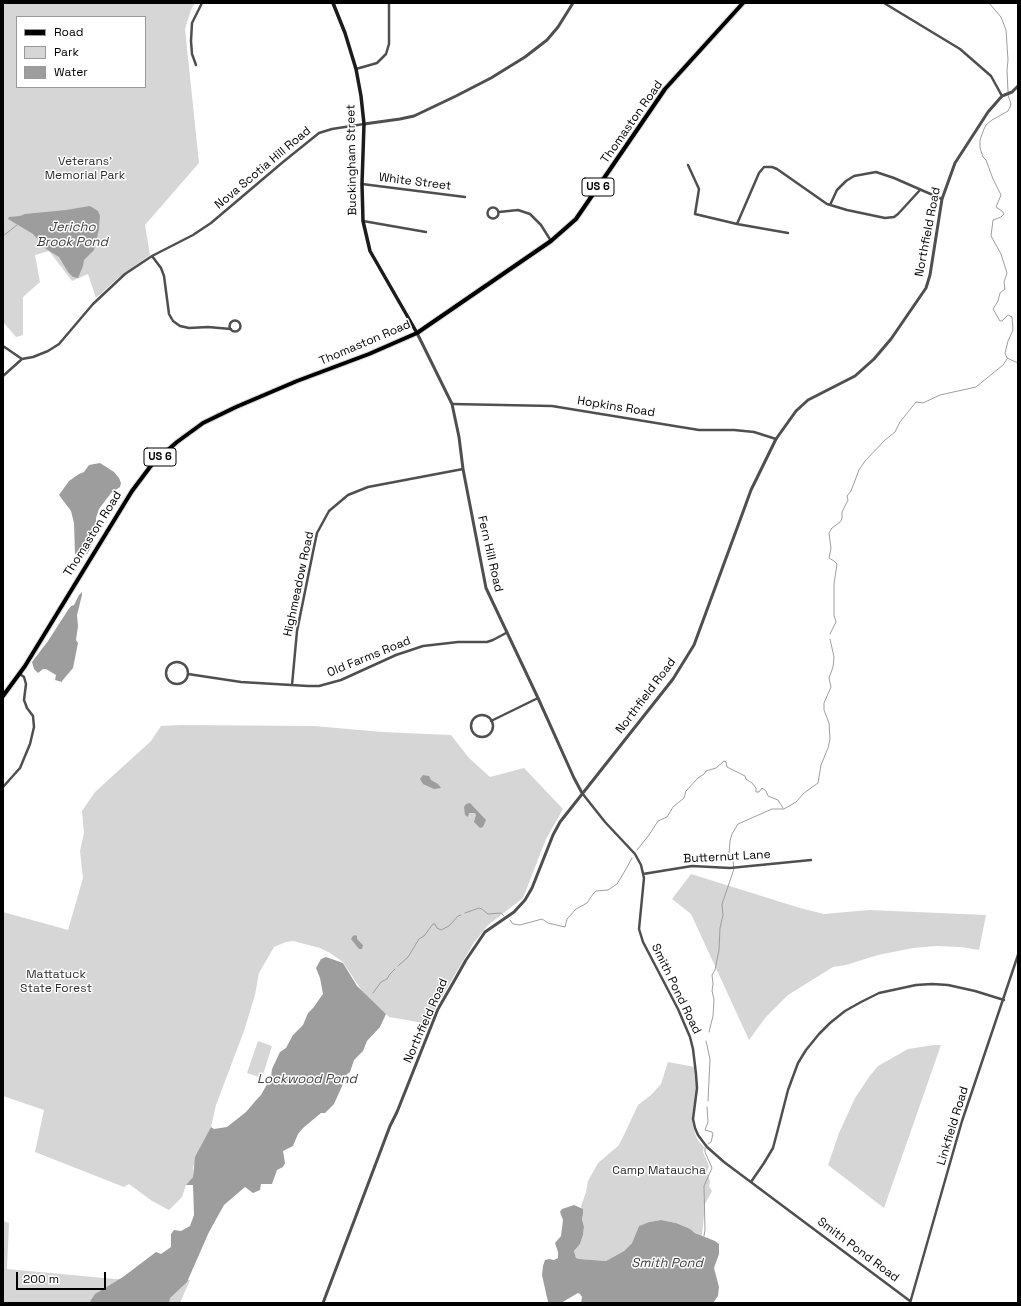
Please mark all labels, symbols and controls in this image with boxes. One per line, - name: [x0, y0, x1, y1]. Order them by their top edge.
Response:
- legend: [16, 16, 146, 88]
- text: Road: [54, 24, 83, 40]
- text: Park: [54, 44, 79, 60]
- text: Water: [54, 64, 88, 80]
- street label: Thomaston Road: [598, 78, 666, 166]
- street label: Buckingham Street: [344, 104, 360, 216]
- street label: Nova Scotia Hill Road: [212, 124, 314, 212]
- park label: Veterans' Memorial Park: [45, 155, 125, 183]
- street label: White Street: [378, 170, 452, 194]
- road number: US 6: [582, 178, 614, 196]
- street label: Northfield Road: [912, 186, 944, 278]
- water label: Jericho Brook Pond: [36, 219, 108, 250]
- street label: Thomaston Road: [317, 317, 413, 369]
- street label: Hopkins Road: [576, 394, 656, 420]
- road number: US 6: [144, 448, 176, 466]
- street label: Thomaston Road: [61, 489, 125, 579]
- street label: Fern Hill Road: [474, 515, 506, 593]
- street label: Highmeadow Road: [281, 530, 317, 638]
- street label: Old Farms Road: [325, 634, 413, 680]
- street label: Northfield Road: [613, 655, 679, 737]
- street label: Butternut Lane: [683, 848, 771, 866]
- street label: Smith Pond Road: [648, 942, 704, 1036]
- park label: Mattatuck State Forest: [20, 968, 92, 996]
- street label: Northfield Road: [401, 977, 451, 1065]
- water label: Lockwood Pond: [257, 1071, 357, 1087]
- street label: Linkfield Road: [934, 1085, 972, 1167]
- park label: Camp Mataucha: [612, 1164, 706, 1178]
- street label: Smith Pond Road: [814, 1215, 902, 1285]
- water label: Smith Pond: [631, 1255, 703, 1271]
- scale bar: [18, 1264, 108, 1290]
- text: 200 m: [23, 1271, 59, 1287]

